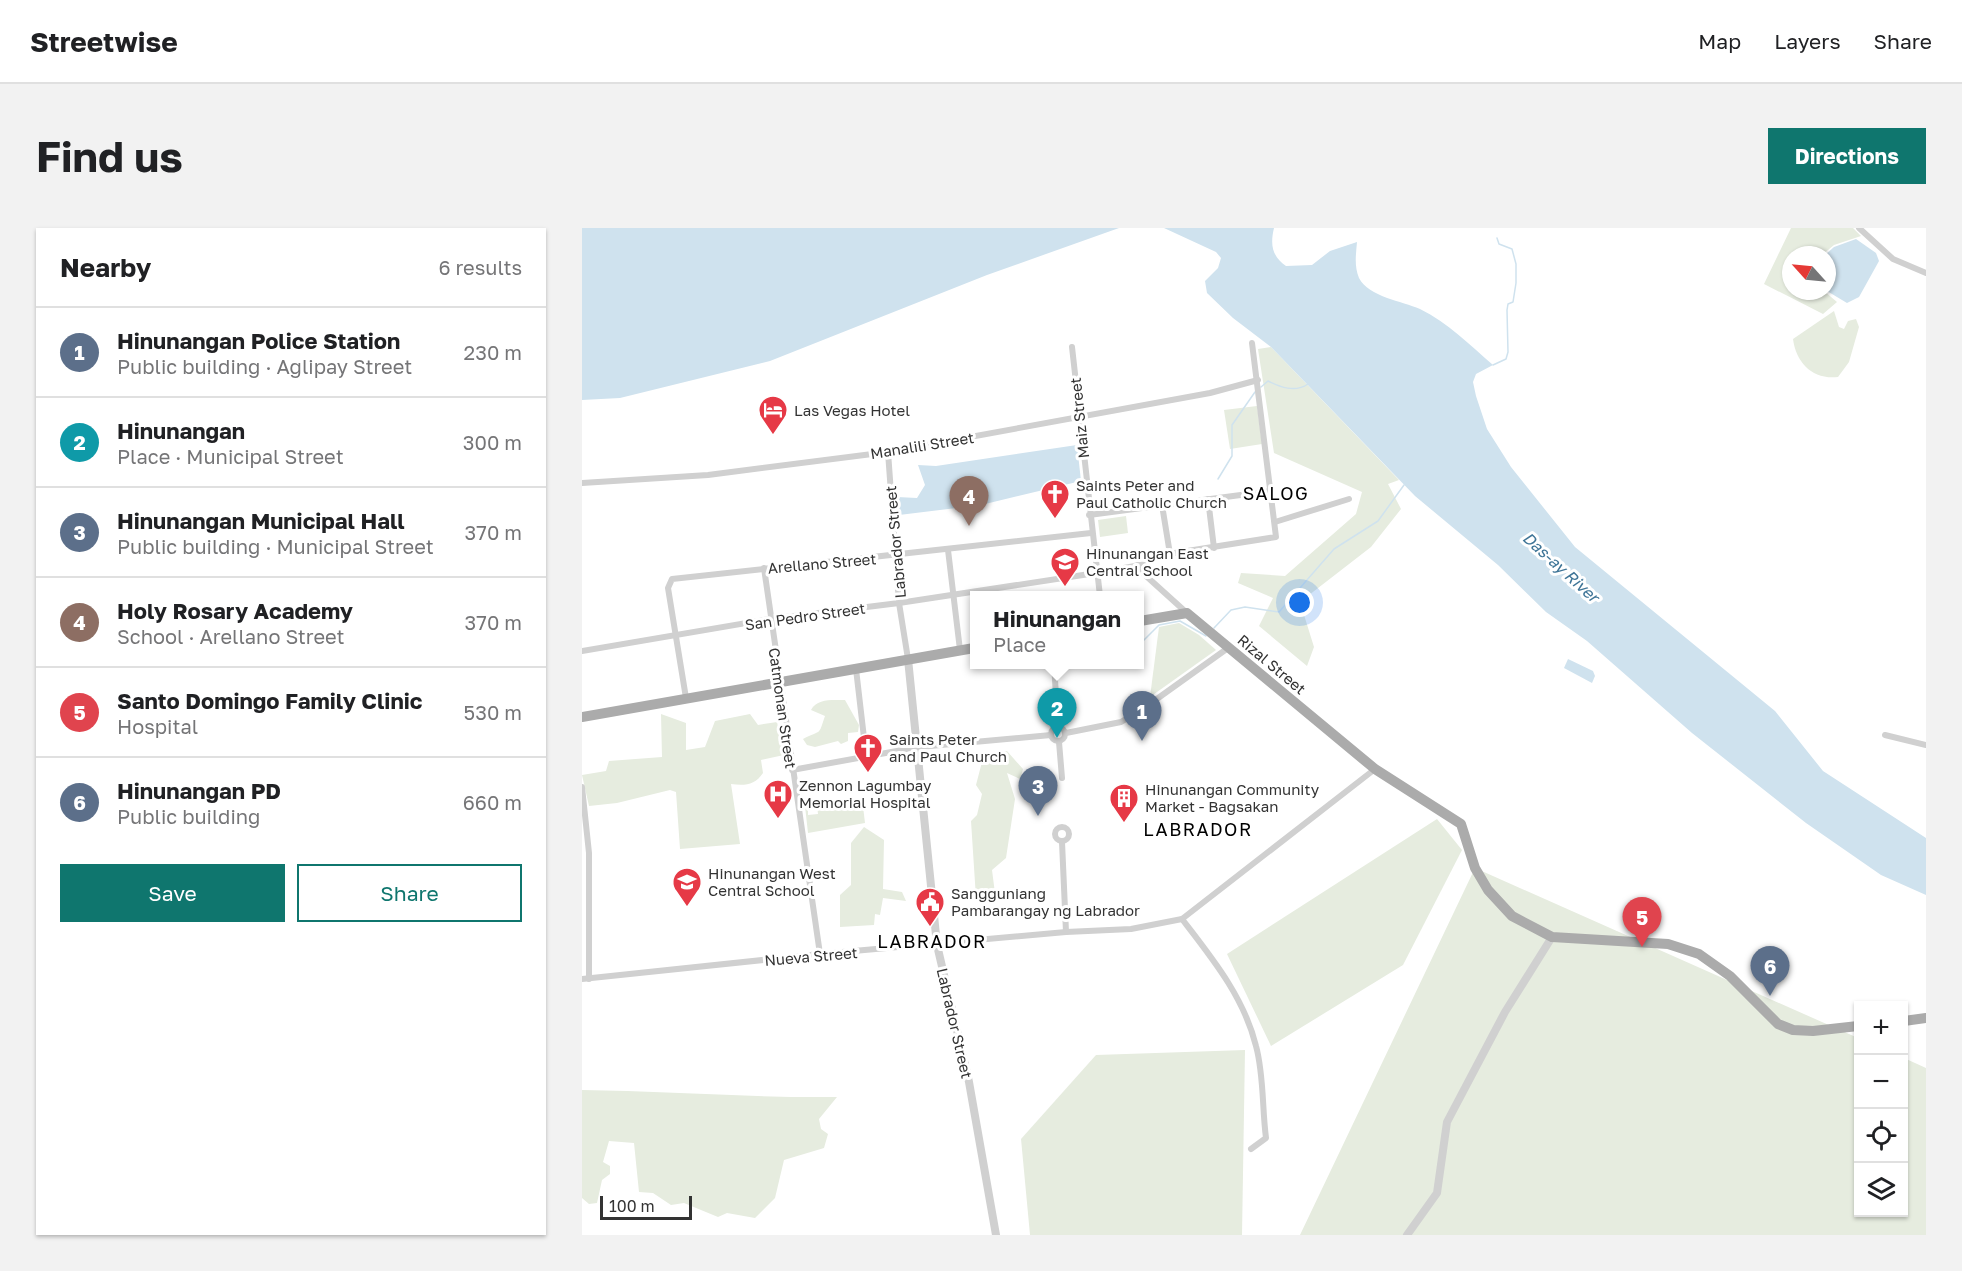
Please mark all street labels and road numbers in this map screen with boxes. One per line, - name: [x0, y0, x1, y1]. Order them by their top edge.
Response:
- street label: Maiz Street: [1066, 377, 1092, 459]
- street label: Manalili Street: [869, 428, 975, 462]
- street label: Labrador Street: [881, 485, 909, 599]
- street label: Arellano Street: [767, 549, 877, 577]
- street label: San Pedro Street: [744, 599, 866, 633]
- street label: Rizal Street: [1234, 630, 1310, 698]
- street label: Catmonan Street: [766, 646, 800, 770]
- street label: Nueva Street: [764, 943, 858, 969]
- street label: Labrador Street: [934, 966, 976, 1080]

